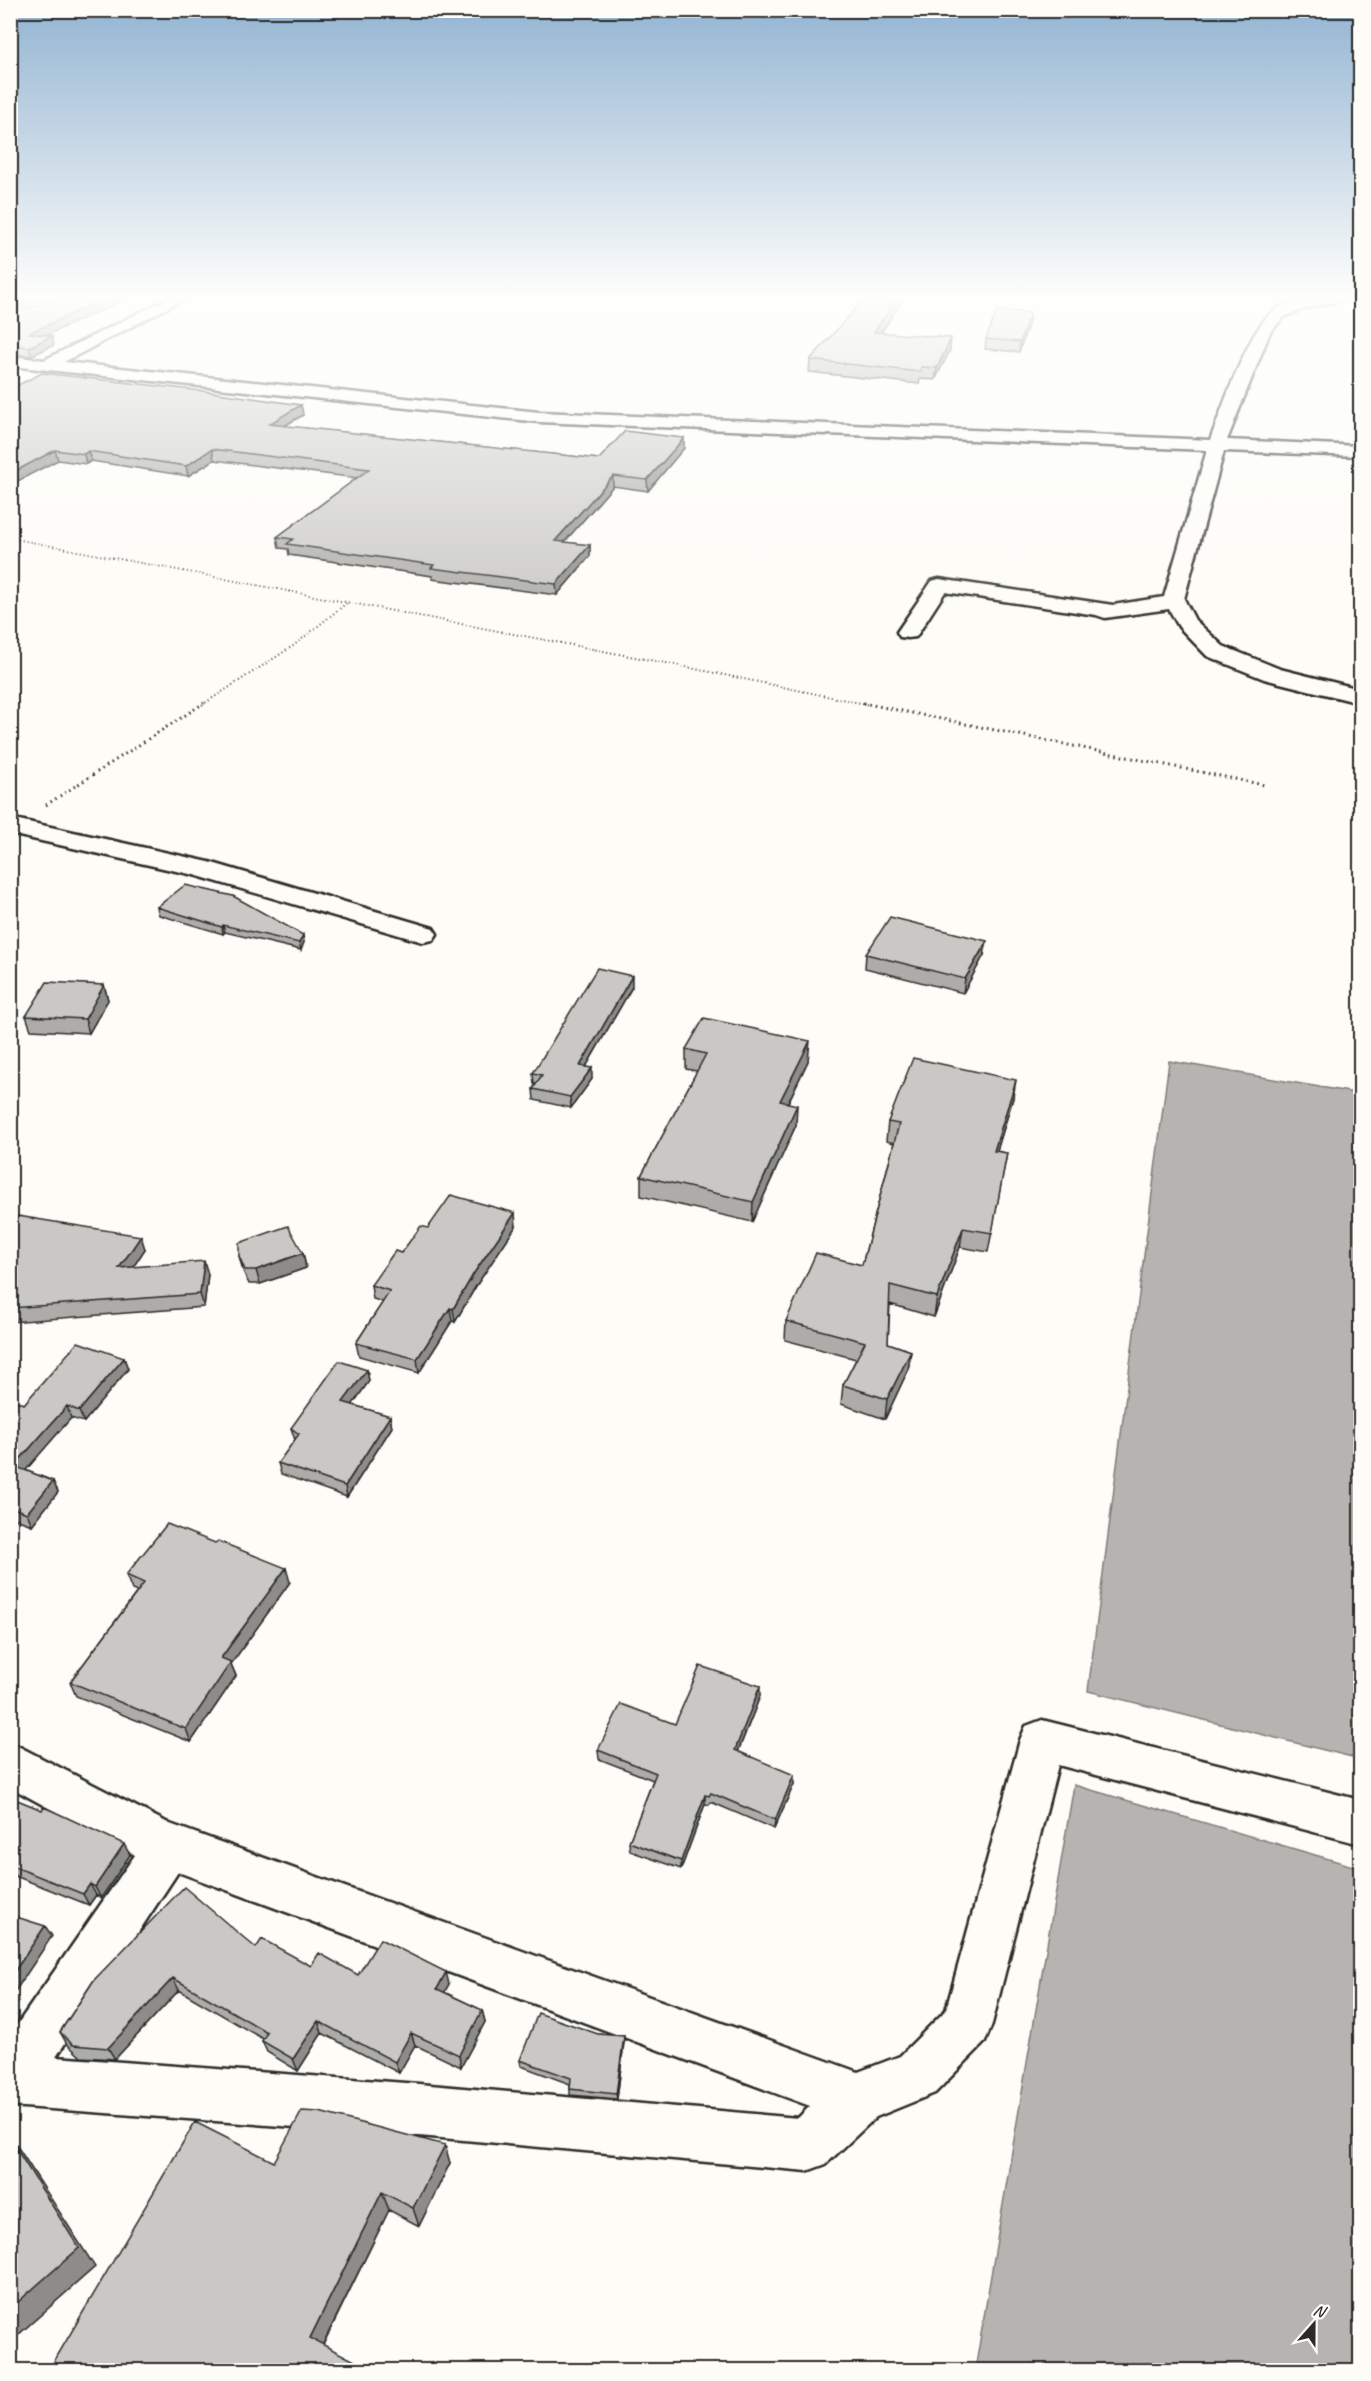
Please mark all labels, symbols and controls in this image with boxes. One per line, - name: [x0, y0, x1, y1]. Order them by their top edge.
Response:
- north arrow: [1284, 2294, 1344, 2354]
- text: N: [1311, 2300, 1330, 2323]

